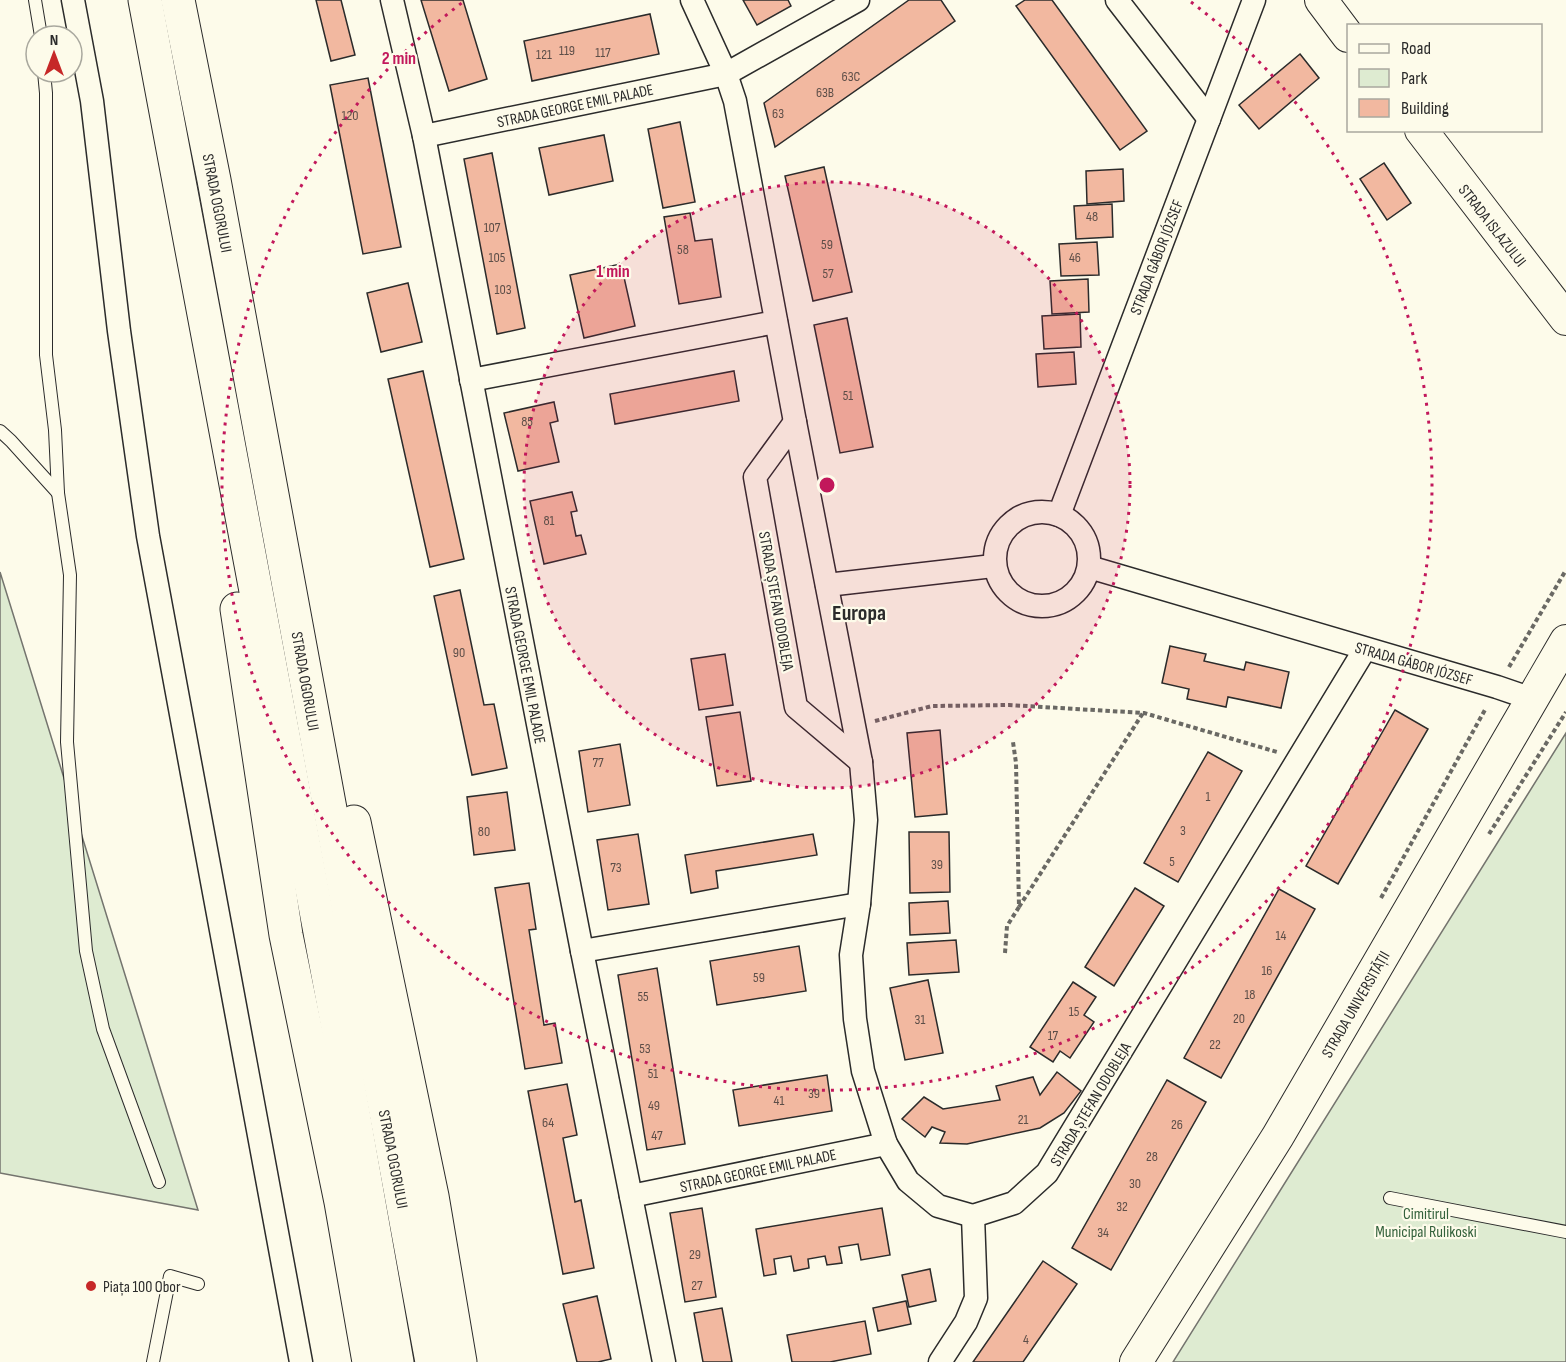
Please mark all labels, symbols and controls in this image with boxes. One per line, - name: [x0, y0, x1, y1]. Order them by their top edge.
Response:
- north arrow: [24, 24, 84, 84]
- legend: [1347, 24, 1542, 132]
- text: N: [50, 31, 58, 50]
- text: Road: [1401, 38, 1431, 59]
- house number: 119: [559, 42, 575, 59]
- house number: 117: [595, 44, 611, 61]
- house number: 121: [536, 46, 552, 63]
- text: 2 min: [382, 48, 416, 69]
- house number: 63C: [842, 68, 861, 85]
- text: Park: [1401, 68, 1427, 89]
- street label: STRADA GEORGE EMIL PALADE: [495, 81, 655, 132]
- house number: 63B: [816, 84, 834, 101]
- text: Building: [1401, 98, 1449, 119]
- house number: 63: [772, 105, 784, 122]
- house number: 120: [341, 107, 359, 124]
- street label: STRADA OGORULUI: [198, 152, 235, 254]
- street label: STRADA ISLAZULUI: [1454, 181, 1530, 271]
- street label: STRADA GÁBOR JÓZSEF: [1127, 197, 1188, 318]
- house number: 48: [1086, 208, 1098, 225]
- house number: 107: [484, 219, 501, 236]
- house number: 59: [821, 236, 833, 253]
- house number: 58: [677, 241, 689, 258]
- house number: 105: [489, 249, 506, 266]
- house number: 46: [1069, 249, 1081, 266]
- text: 1 min: [596, 261, 630, 282]
- house number: 57: [822, 265, 834, 282]
- house number: 103: [494, 281, 512, 298]
- house number: 51: [843, 387, 853, 404]
- house number: 85: [521, 413, 533, 430]
- centre of rings: [817, 475, 837, 495]
- house number: 81: [543, 512, 555, 529]
- street label: STRADA ȘTEFAN ODOBLEJA: [754, 530, 797, 673]
- street label: STRADA GEORGE EMIL PALADE: [500, 585, 549, 745]
- district label: Europa: [832, 600, 886, 627]
- street label: STRADA OGORULUI: [286, 630, 323, 732]
- street label: STRADA GÁBOR JÓZSEF: [1353, 639, 1475, 690]
- house number: 90: [453, 644, 465, 661]
- house number: 77: [592, 754, 604, 771]
- house number: 1: [1206, 788, 1211, 805]
- house number: 3: [1180, 822, 1186, 839]
- house number: 80: [478, 823, 490, 840]
- house number: 5: [1169, 853, 1175, 870]
- house number: 39: [931, 856, 943, 873]
- house number: 73: [610, 859, 622, 876]
- house number: 14: [1276, 927, 1287, 944]
- street label: STRADA UNIVERSITĂȚII: [1318, 948, 1395, 1061]
- house number: 16: [1261, 962, 1273, 979]
- house number: 59: [753, 969, 765, 986]
- house number: 18: [1244, 986, 1256, 1003]
- house number: 55: [637, 988, 649, 1005]
- house number: 15: [1069, 1003, 1080, 1020]
- house number: 20: [1233, 1010, 1245, 1027]
- house number: 31: [915, 1011, 925, 1028]
- house number: 17: [1048, 1027, 1059, 1044]
- house number: 22: [1209, 1036, 1221, 1053]
- street label: STRADA ȘTEFAN ODOBLEJA: [1047, 1039, 1136, 1170]
- house number: 53: [639, 1040, 651, 1057]
- house number: 51: [648, 1065, 658, 1082]
- house number: 39: [808, 1085, 820, 1102]
- house number: 41: [774, 1092, 784, 1109]
- house number: 49: [648, 1097, 660, 1114]
- street label: STRADA OGORULUI: [374, 1108, 411, 1210]
- house number: 21: [1018, 1111, 1028, 1128]
- house number: 64: [542, 1114, 554, 1131]
- house number: 26: [1171, 1116, 1183, 1133]
- house number: 47: [651, 1127, 663, 1144]
- street label: STRADA GEORGE EMIL PALADE: [678, 1146, 838, 1197]
- house number: 28: [1146, 1148, 1158, 1165]
- house number: 30: [1129, 1175, 1141, 1192]
- house number: 32: [1116, 1198, 1128, 1215]
- park label: Cimitirul Municipal Rulikoski: [1375, 1205, 1477, 1242]
- house number: 34: [1097, 1224, 1109, 1241]
- house number: 29: [689, 1246, 701, 1263]
- house number: 27: [691, 1277, 703, 1294]
- place label: Piața 100 Obor: [103, 1278, 181, 1297]
- marker: Piața 100 Obor: [84, 1279, 98, 1293]
- house number: 4: [1023, 1331, 1029, 1348]

